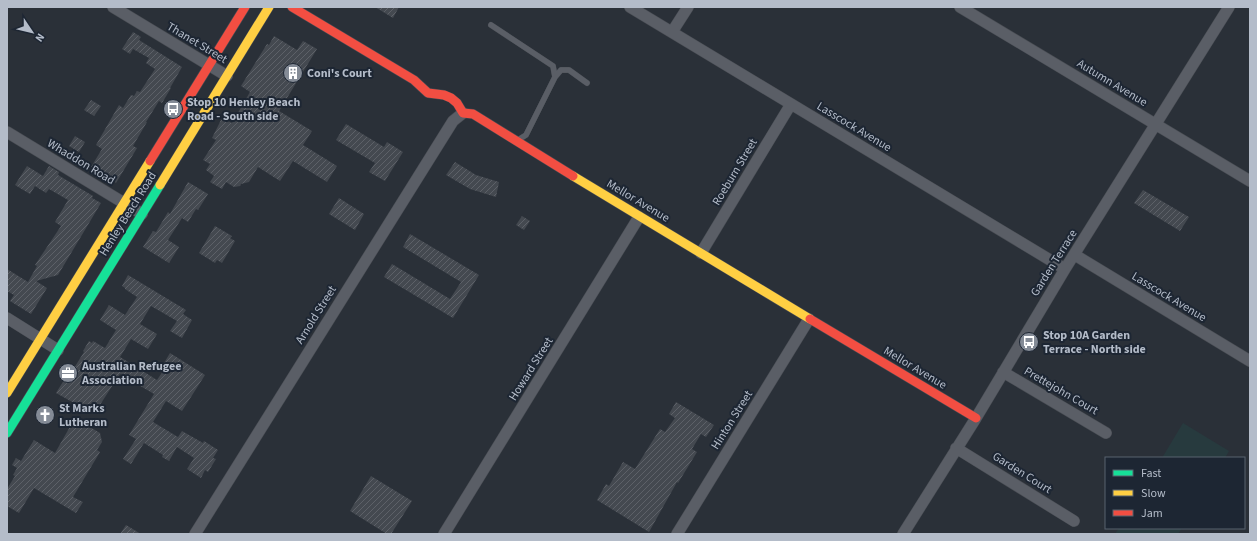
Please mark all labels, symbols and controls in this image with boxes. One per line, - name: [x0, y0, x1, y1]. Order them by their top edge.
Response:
- north arrow: [12, 12, 52, 52]
- street label: Thanet Street: [164, 18, 230, 68]
- text: N: [32, 30, 48, 45]
- street label: Autumn Avenue: [1074, 55, 1150, 111]
- building icon: Coni's Court: [282, 62, 304, 84]
- place label: Coni's Court: [307, 65, 372, 82]
- place label: Stop 10 Henley Beach Road - South side: [187, 94, 300, 125]
- bus stop icon: Stop 10 Henley Beach Road - South side: [162, 98, 184, 120]
- street label: Lasscock Avenue: [813, 98, 895, 156]
- street label: Whaddon Road: [44, 135, 118, 189]
- street label: Roeburn Street: [708, 135, 762, 209]
- street label: Henley Beach Road: [95, 169, 161, 259]
- street label: Mellor Avenue: [603, 175, 673, 227]
- street label: Garden Terrace: [1027, 226, 1081, 300]
- street label: Lasscock Avenue: [1128, 268, 1210, 326]
- street label: Arnold Street: [291, 283, 341, 347]
- place label: Stop 10A Garden Terrace - North side: [1043, 327, 1146, 358]
- bus stop icon: Stop 10A Garden Terrace - North side: [1018, 331, 1040, 353]
- street label: Howard Street: [505, 334, 557, 404]
- street label: Mellor Avenue: [880, 342, 950, 394]
- place label: Australian Refugee Association: [81, 358, 181, 389]
- office icon: Australian Refugee Association: [57, 362, 79, 384]
- street label: Prettejohn Court: [1021, 363, 1101, 419]
- street label: Hinton Street: [707, 387, 757, 453]
- place label: St Marks Lutheran: [59, 400, 107, 431]
- church icon: St Marks Lutheran: [34, 404, 56, 426]
- street label: Garden Court: [989, 448, 1055, 498]
- legend: [1105, 457, 1245, 529]
- text: Fast: [1141, 465, 1161, 482]
- text: Slow: [1141, 485, 1166, 502]
- text: Jam: [1141, 505, 1163, 522]

